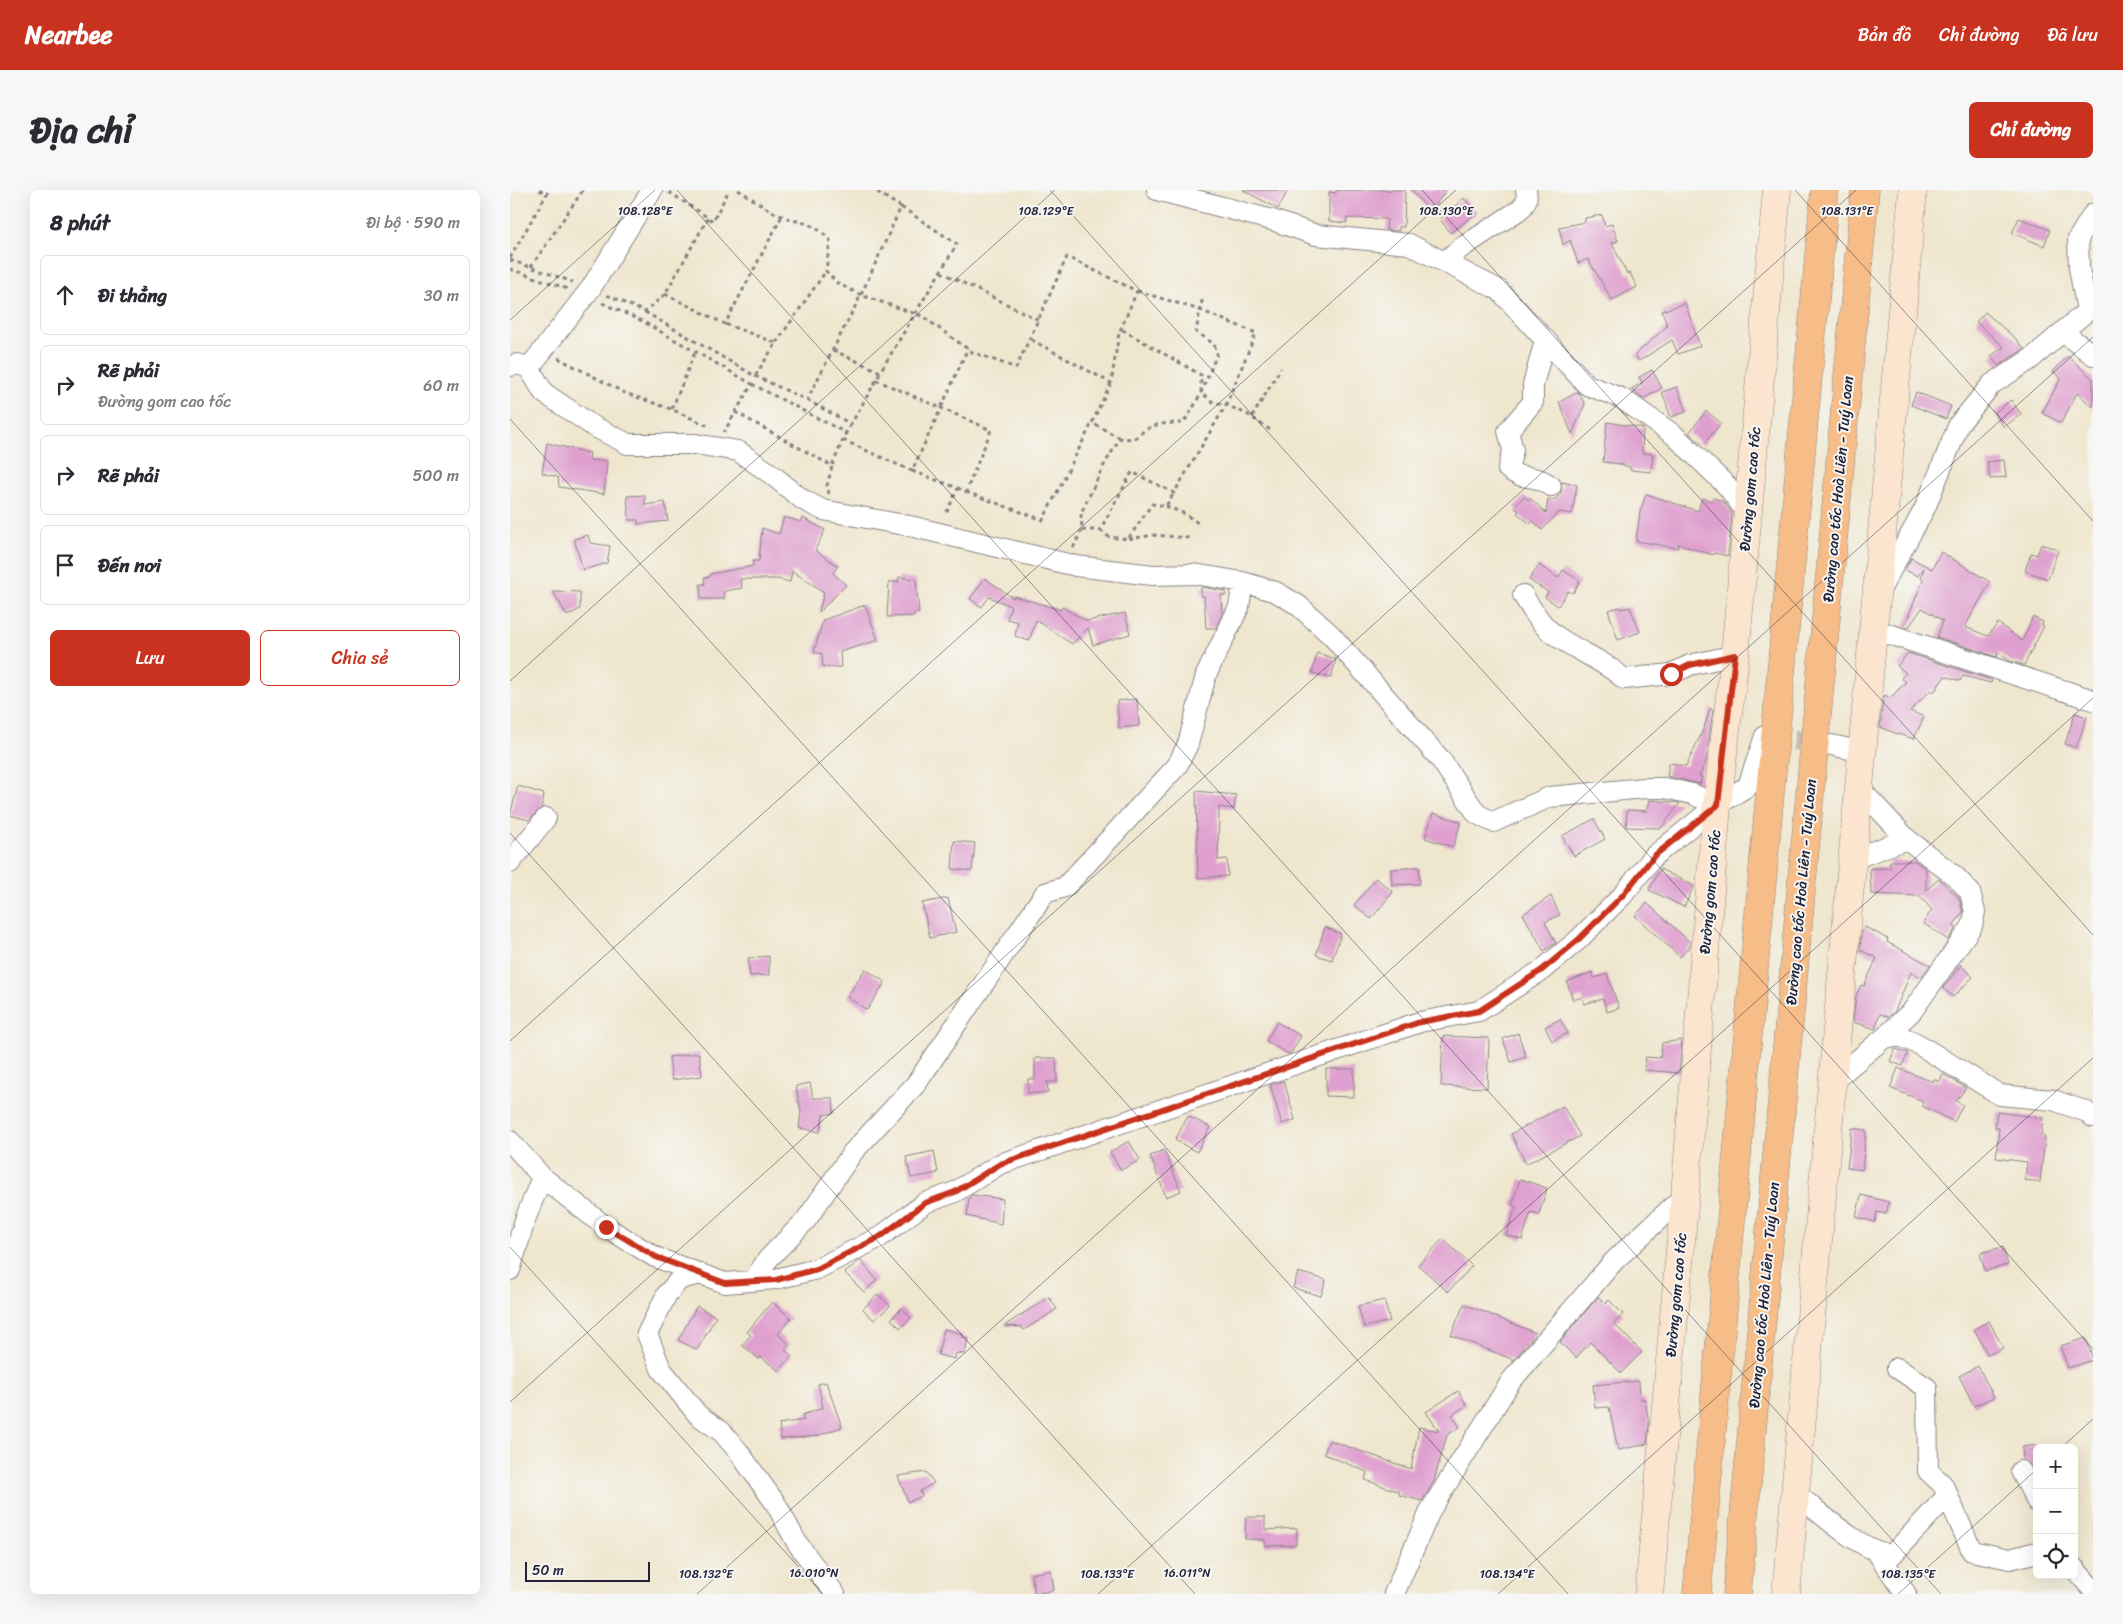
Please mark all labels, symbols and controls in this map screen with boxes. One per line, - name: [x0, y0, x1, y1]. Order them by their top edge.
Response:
- text: Nearbee: [25, 14, 113, 56]
- text: Bản đồ: [1858, 19, 1911, 51]
- text: Chỉ đường: [1939, 19, 2020, 51]
- text: Đã lưu: [2048, 19, 2098, 51]
- text: Địa chỉ: [30, 99, 133, 161]
- button: Chỉ đường: [1969, 102, 2093, 158]
- text: 108.128°E: [618, 200, 674, 222]
- text: 108.129°E: [1019, 200, 1075, 222]
- text: 108.130°E: [1419, 200, 1475, 222]
- text: 108.131°E: [1821, 200, 1874, 222]
- text: 8 phút: [50, 204, 110, 242]
- text: Đi bộ · 590 m: [366, 208, 460, 237]
- text: Đi thẳng: [98, 279, 167, 312]
- icon: ahead: [51, 281, 79, 309]
- text: 30 m: [424, 281, 459, 310]
- text: Rẽ phải: [98, 354, 159, 387]
- icon: right: [51, 371, 79, 399]
- text: 60 m: [423, 371, 459, 400]
- street label: Đường cao tốc Hoà Liên - Tuý Loan: [1815, 375, 1861, 603]
- text: Đường gom cao tốc: [98, 387, 231, 416]
- street label: Đường gom cao tốc: [1732, 425, 1768, 552]
- text: Rẽ phải: [98, 459, 159, 492]
- icon: right: [51, 461, 79, 489]
- text: 500 m: [413, 461, 459, 490]
- text: Đến nơi: [98, 549, 161, 582]
- icon: arrive: [51, 551, 79, 579]
- button: Lưu: [50, 630, 250, 686]
- button: Chia sẻ: [260, 630, 460, 686]
- route start: [1660, 663, 1683, 686]
- street label: Đường cao tốc Hoà Liên - Tuý Loan: [1778, 778, 1824, 1006]
- street label: Đường gom cao tốc: [1692, 828, 1728, 955]
- street label: Đường cao tốc Hoà Liên - Tuý Loan: [1741, 1181, 1787, 1409]
- route end: [595, 1216, 618, 1239]
- street label: Đường gom cao tốc: [1658, 1231, 1694, 1358]
- map controls: [2033, 1444, 2078, 1579]
- button: +: [2033, 1444, 2078, 1489]
- button: −: [2033, 1489, 2078, 1534]
- button: locate: [2033, 1534, 2078, 1579]
- text: 50 m: [532, 1558, 564, 1583]
- scale bar: [525, 1559, 650, 1582]
- text: 16.010°N: [789, 1562, 839, 1584]
- text: 16.011°N: [1164, 1562, 1211, 1584]
- text: 108.132°E: [679, 1563, 734, 1585]
- text: 108.133°E: [1080, 1563, 1135, 1585]
- text: 108.134°E: [1480, 1563, 1536, 1585]
- text: 108.135°E: [1881, 1563, 1937, 1585]

